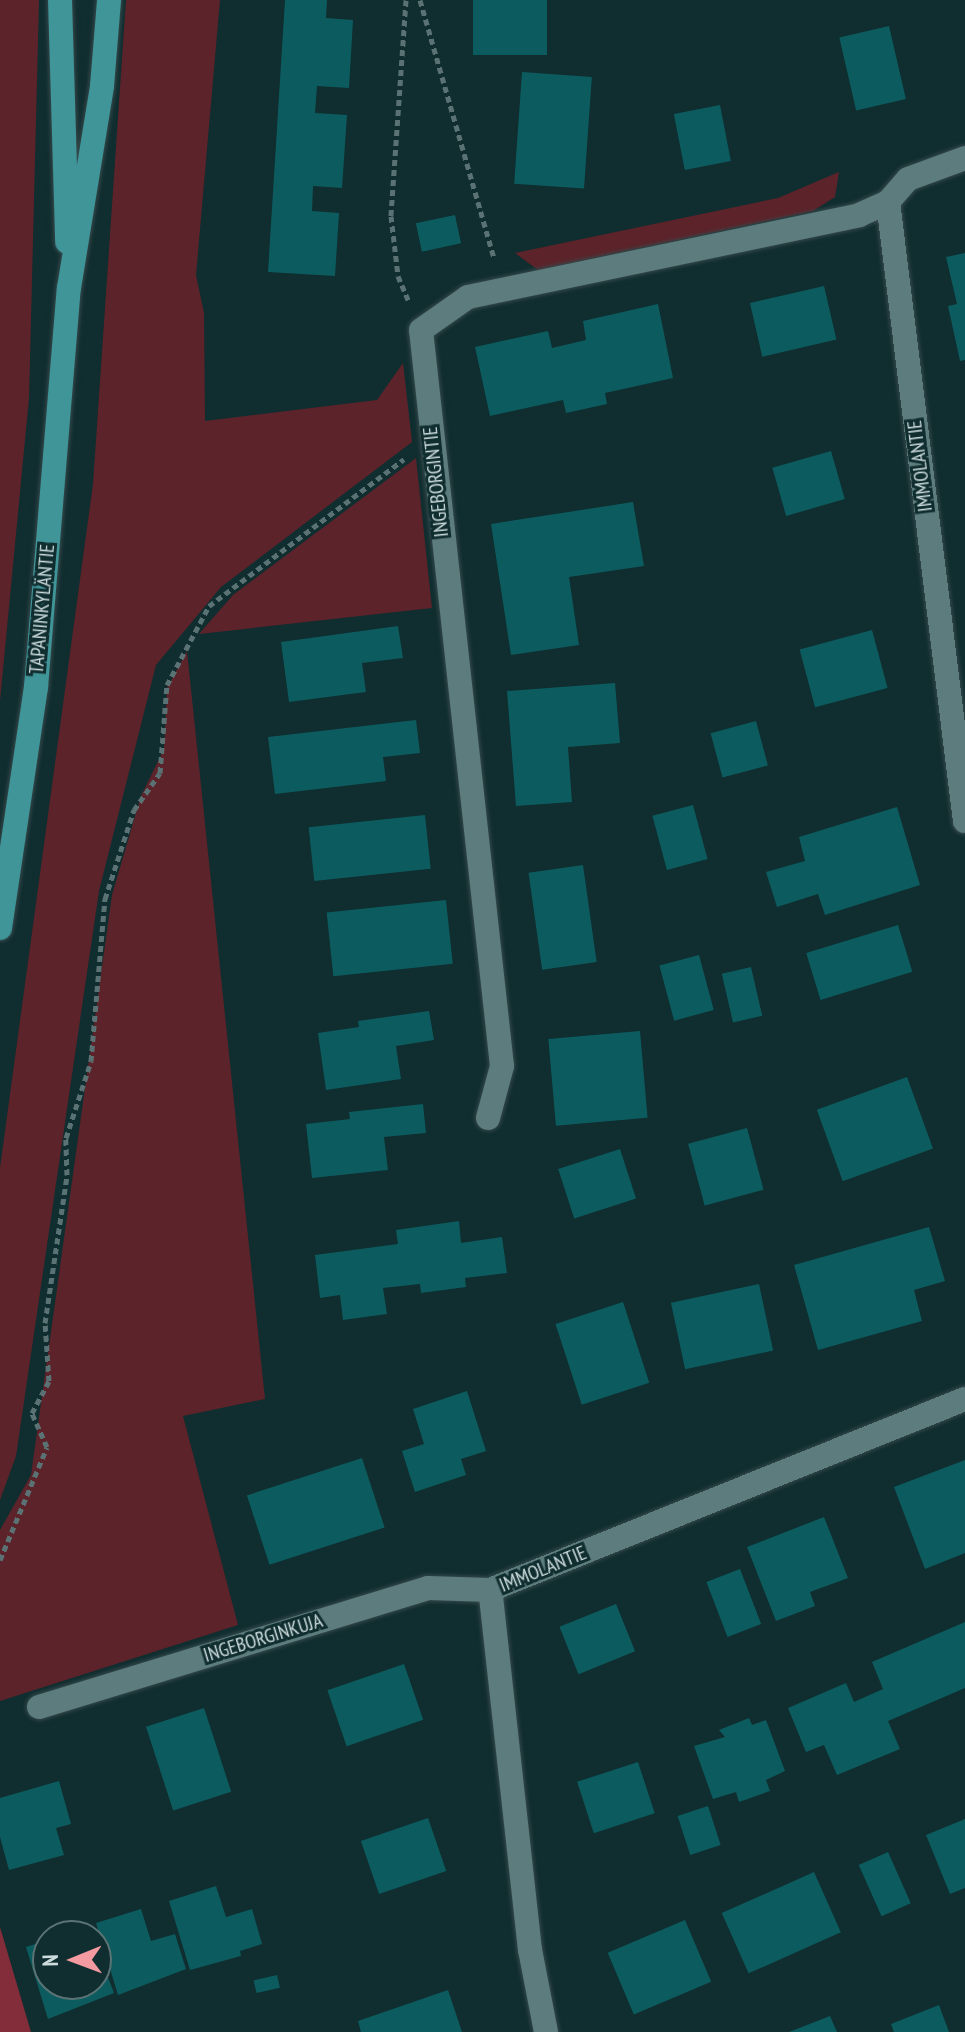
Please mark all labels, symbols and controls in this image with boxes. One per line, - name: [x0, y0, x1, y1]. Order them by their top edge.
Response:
- street label: IMMOLANTIE: [902, 419, 938, 513]
- street label: INGEBORGINTIE: [418, 426, 454, 538]
- street label: TAPANINKYLÄNTIE: [24, 543, 60, 675]
- street label: IMMOLANTIE: [496, 1541, 590, 1597]
- street label: INGEBORGINKUJA: [201, 1609, 325, 1667]
- north arrow: [32, 1920, 112, 2000]
- text: N: [36, 1954, 64, 1967]

